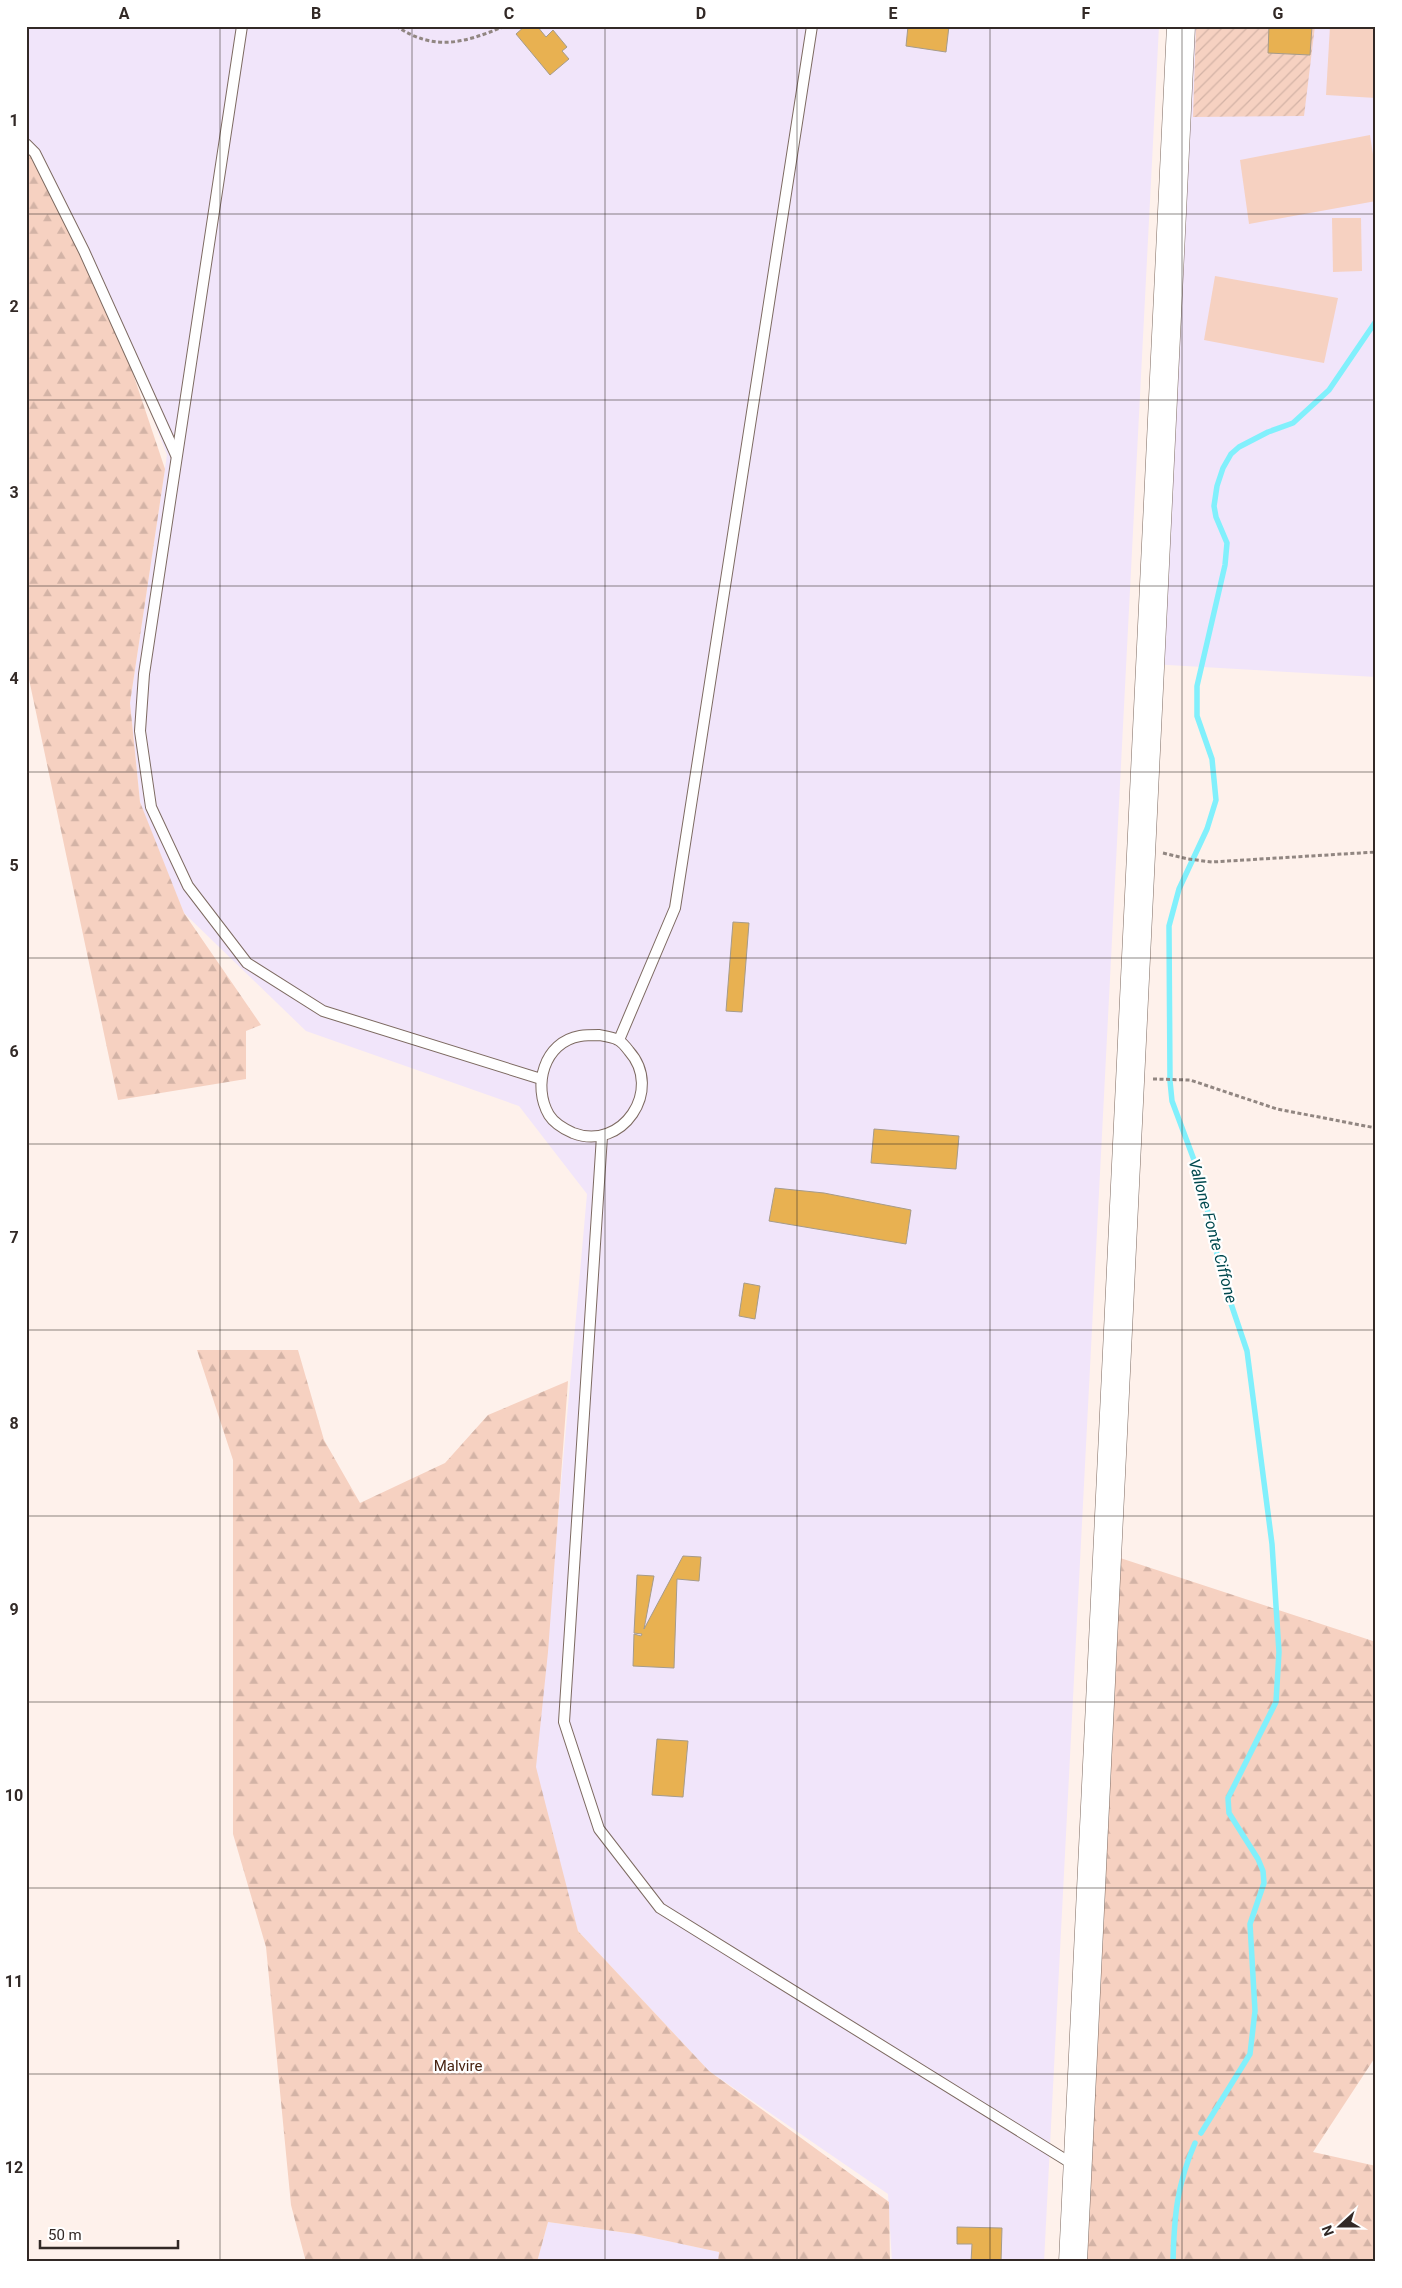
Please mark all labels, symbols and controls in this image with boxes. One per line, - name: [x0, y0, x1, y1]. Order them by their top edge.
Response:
- text: A: [119, 4, 130, 23]
- text: B: [311, 4, 321, 23]
- text: C: [504, 4, 514, 23]
- text: D: [696, 4, 706, 23]
- text: E: [889, 4, 898, 23]
- text: F: [1082, 4, 1091, 23]
- text: G: [1273, 4, 1284, 23]
- text: 1: [9, 111, 19, 130]
- text: 2: [9, 297, 19, 316]
- text: 3: [9, 483, 19, 502]
- text: 4: [9, 669, 19, 688]
- text: 5: [9, 856, 19, 875]
- text: 6: [9, 1042, 19, 1061]
- water label: Vallone Fonte Ciffone: [1185, 1157, 1241, 1305]
- text: 7: [9, 1228, 19, 1247]
- text: 8: [9, 1414, 19, 1433]
- text: 9: [9, 1600, 19, 1619]
- text: 10: [5, 1786, 23, 1805]
- text: 11: [5, 1972, 23, 1991]
- park label: Malvire: [434, 2057, 482, 2075]
- text: 12: [5, 2158, 23, 2177]
- north arrow: [1314, 2200, 1364, 2250]
- scale bar: [40, 2218, 178, 2250]
- text: N: [1319, 2223, 1337, 2238]
- text: 50 m: [48, 2226, 82, 2244]

